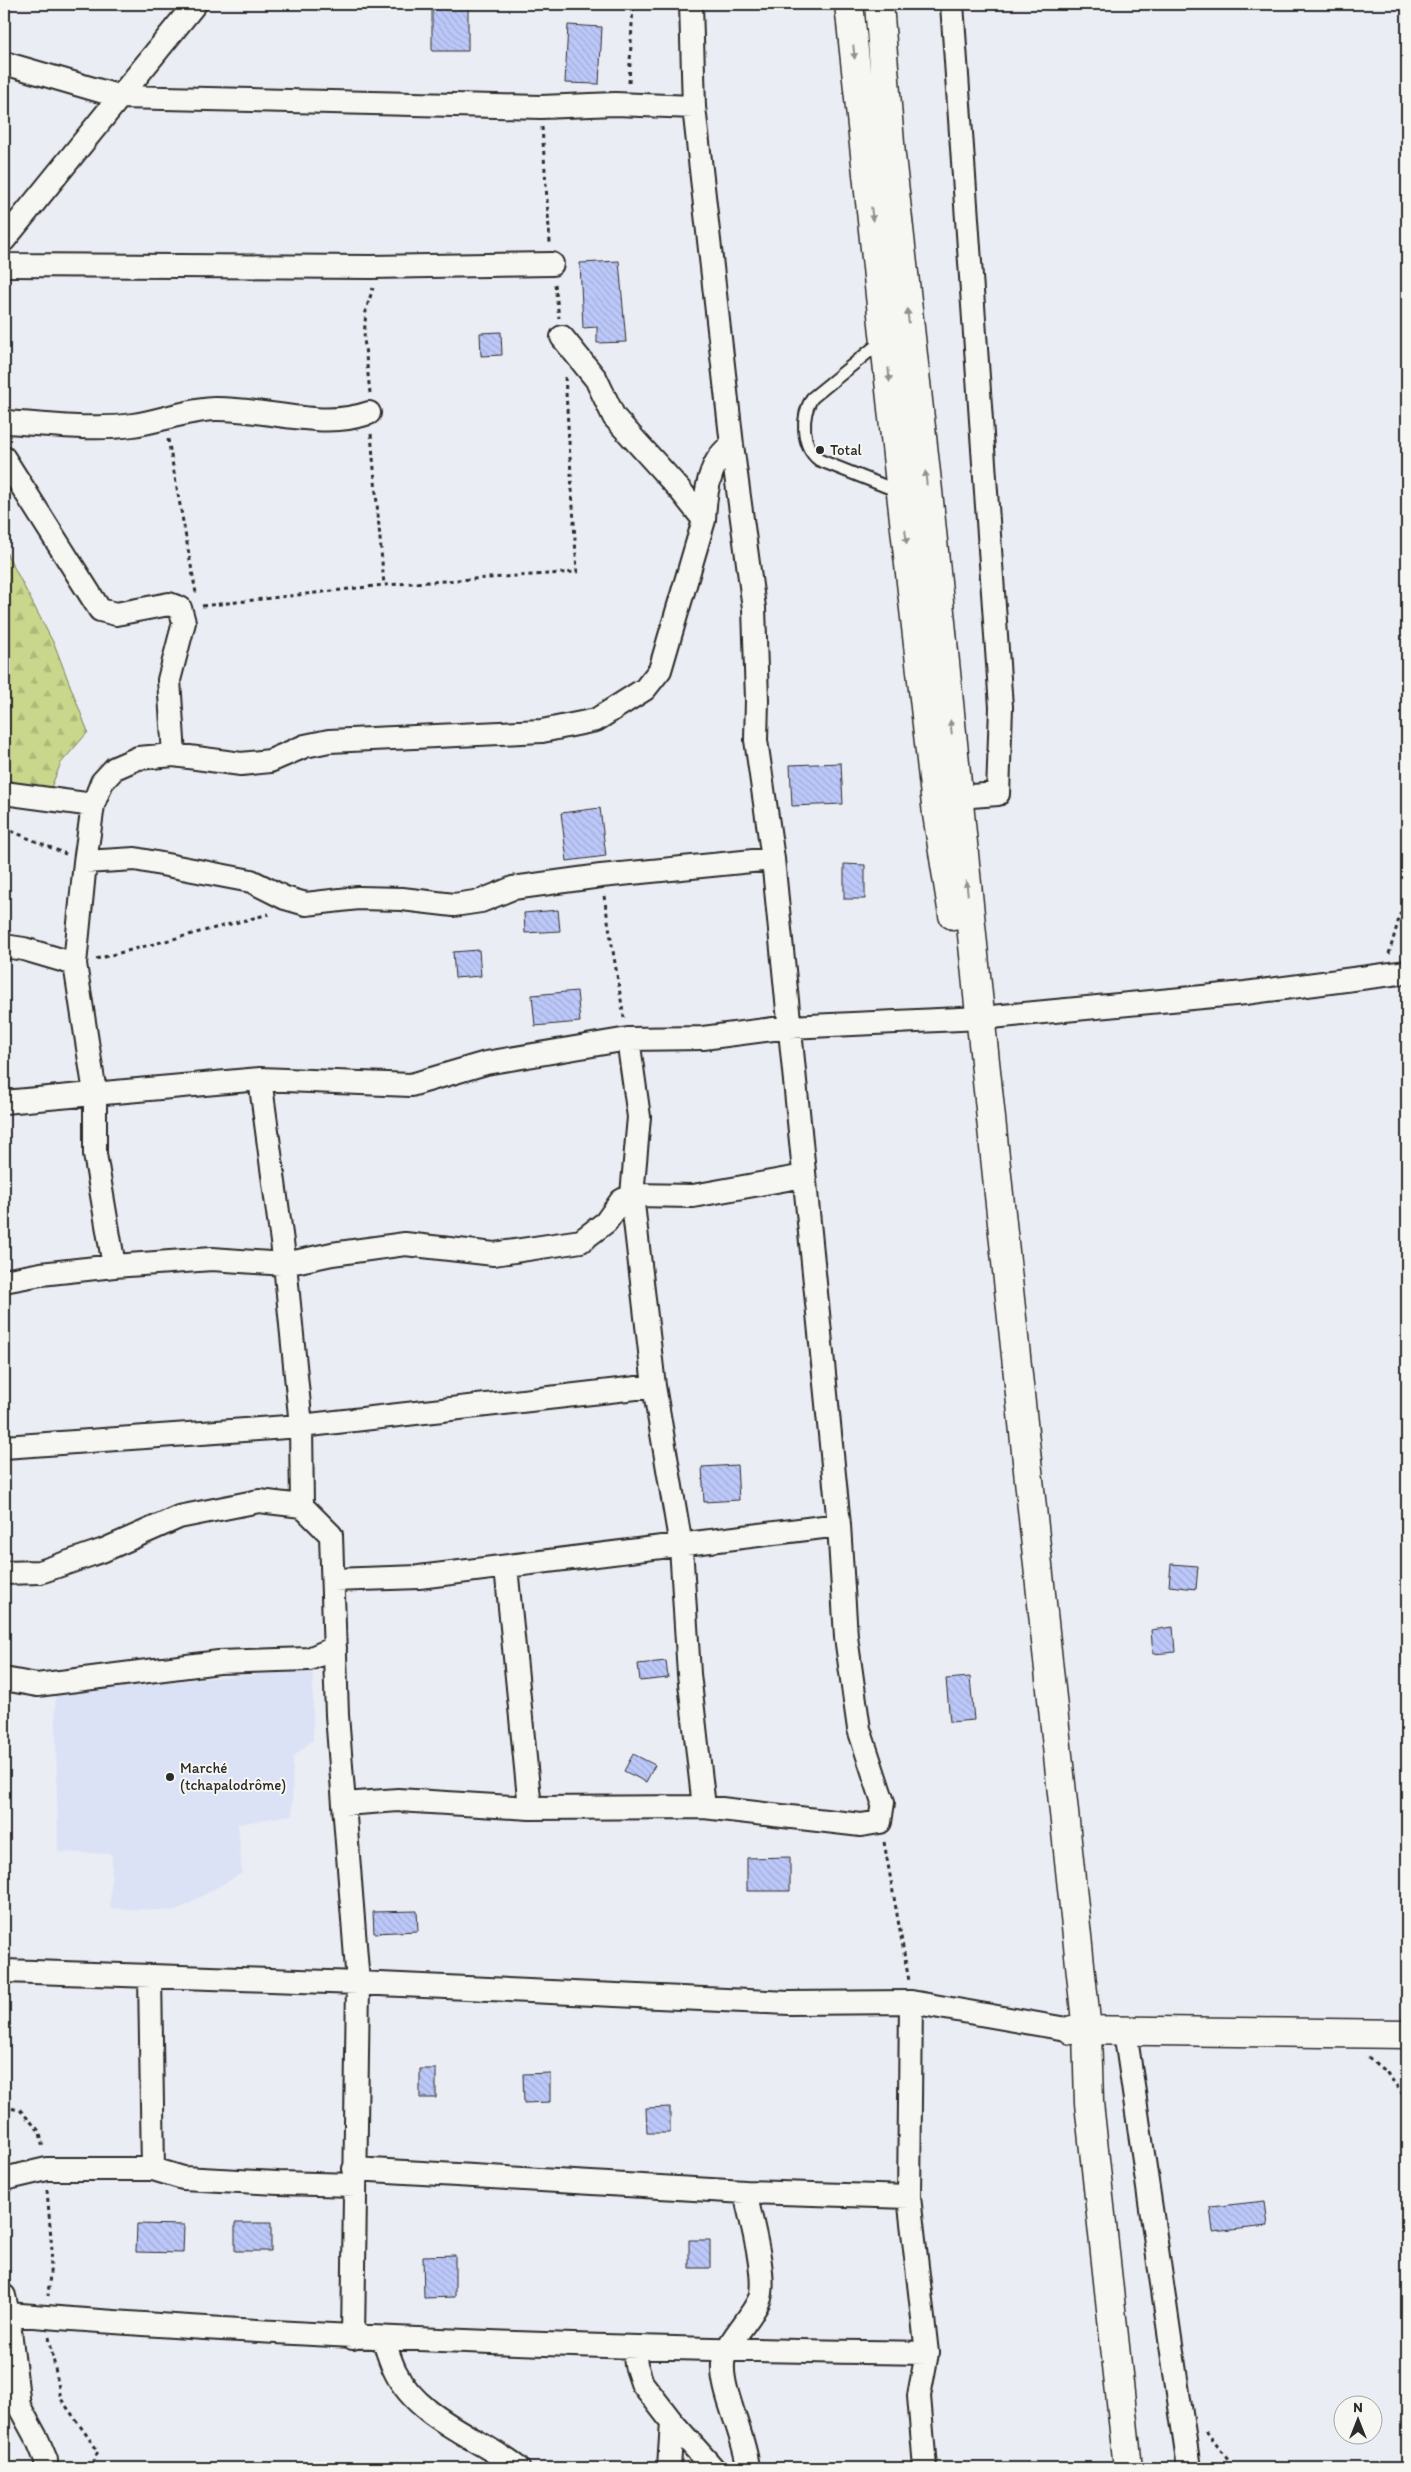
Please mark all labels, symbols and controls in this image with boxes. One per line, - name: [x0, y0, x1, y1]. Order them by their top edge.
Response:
- one-way arrow: [850, 45, 858, 61]
- one-way arrow: [868, 206, 876, 222]
- one-way arrow: [904, 308, 912, 324]
- one-way arrow: [885, 368, 893, 384]
- place label: Total: [830, 441, 863, 459]
- marker: Total: [814, 444, 826, 456]
- one-way arrow: [922, 470, 930, 486]
- one-way arrow: [902, 529, 910, 545]
- one-way arrow: [947, 718, 955, 734]
- one-way arrow: [963, 880, 971, 896]
- place label: Marché (tchapalodrôme): [180, 1759, 286, 1794]
- marker: Marché (tchapalodrôme): [164, 1771, 176, 1783]
- north arrow: [1334, 2394, 1384, 2444]
- text: N: [1353, 2399, 1363, 2416]

